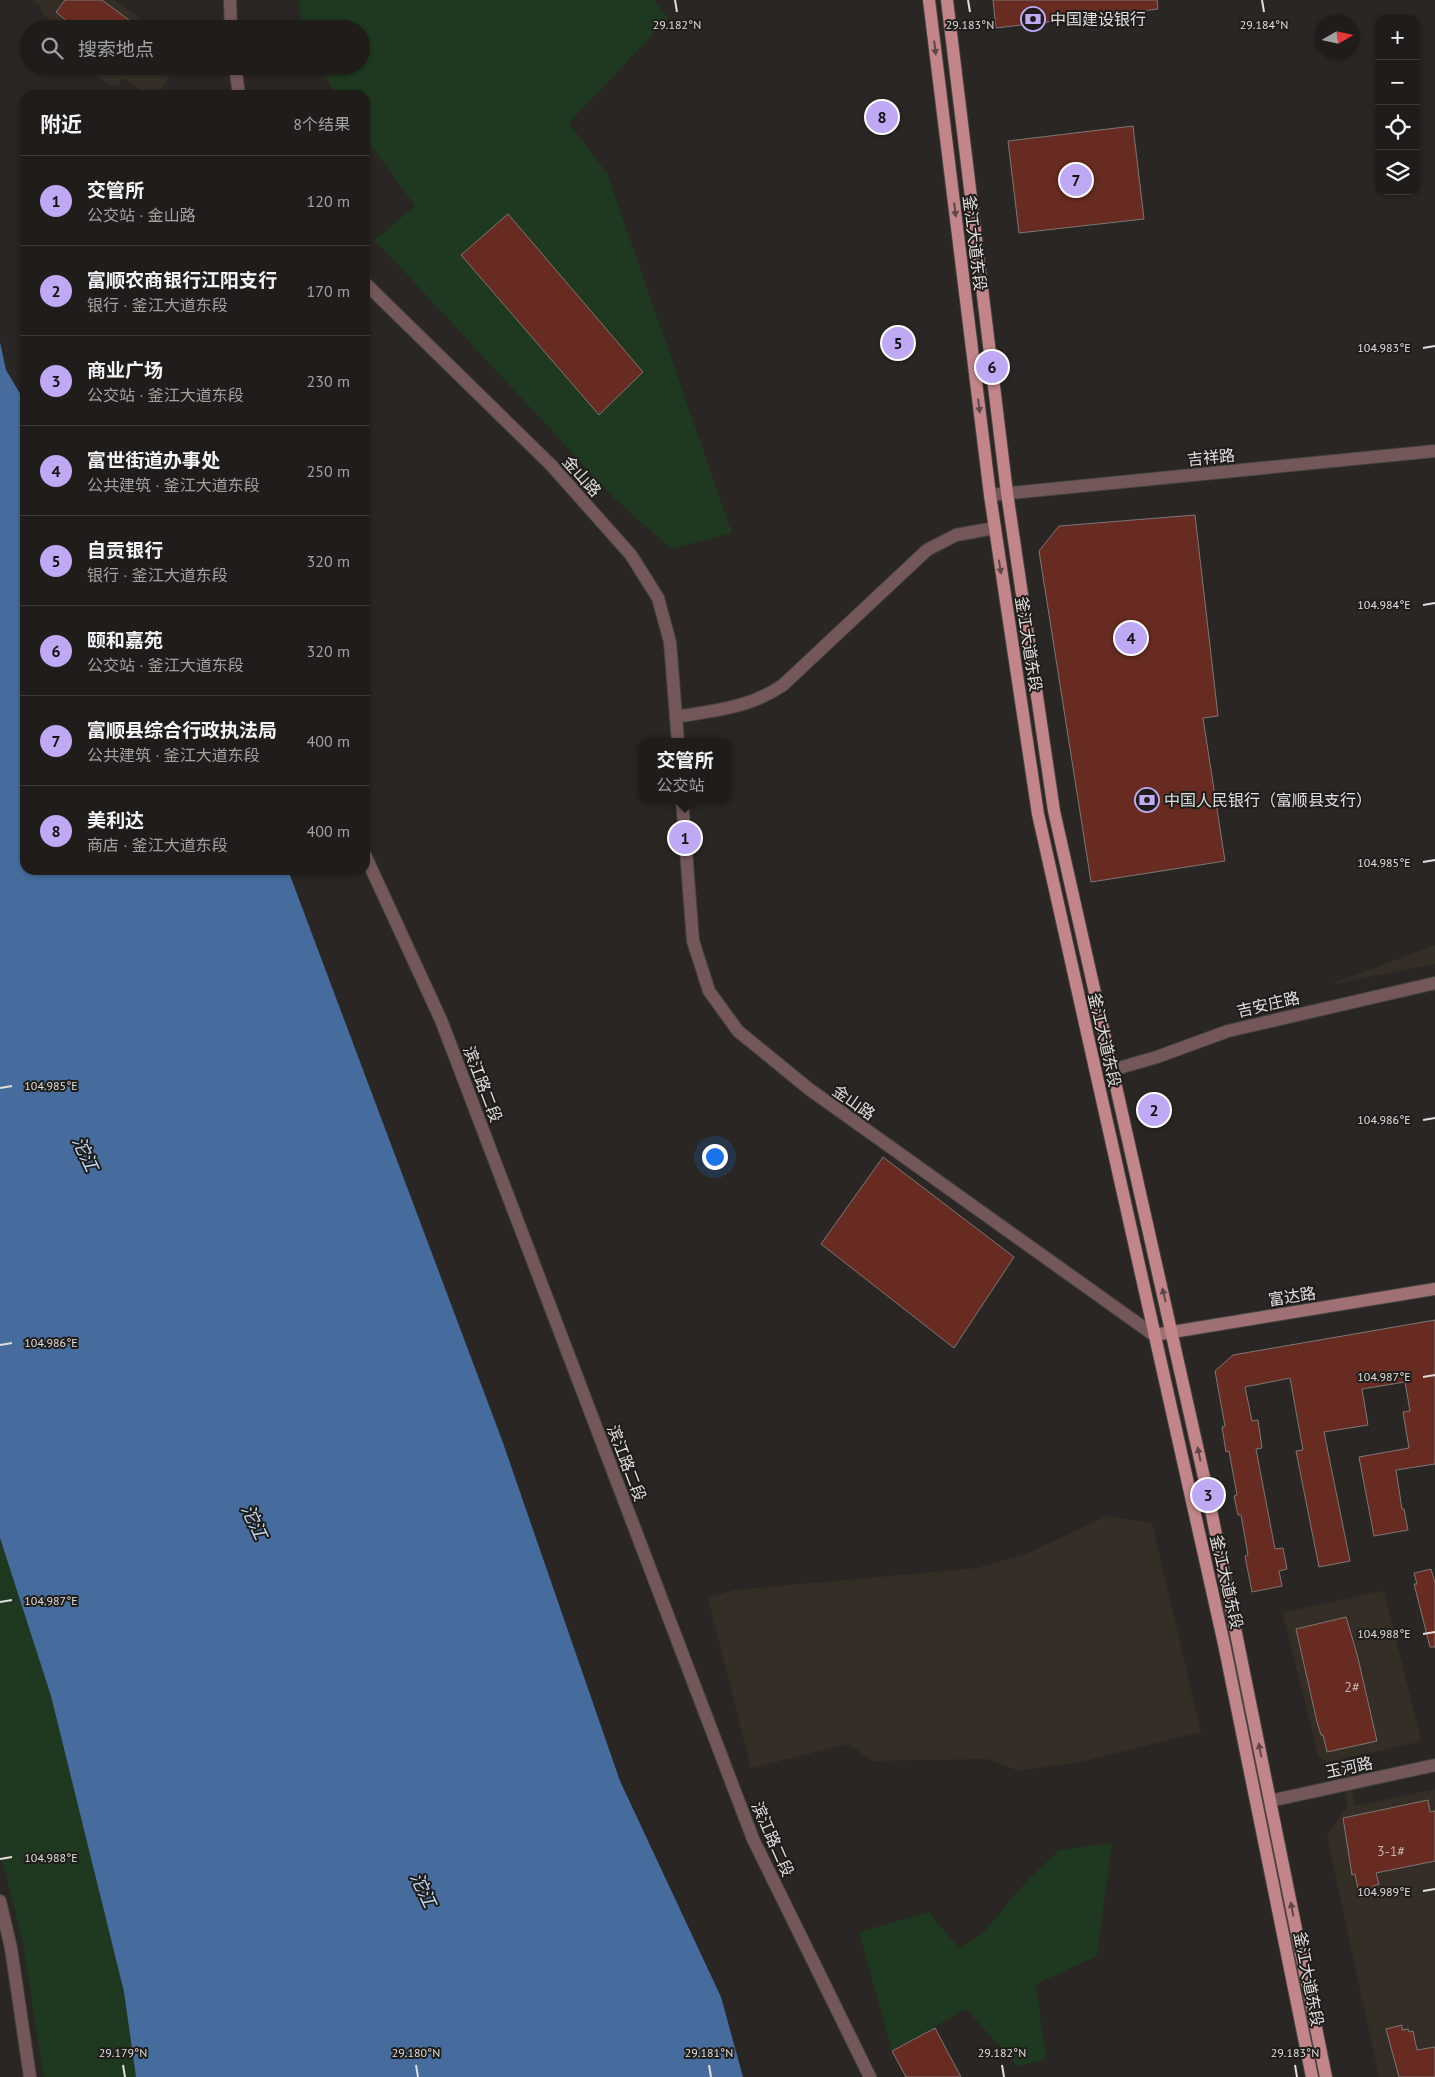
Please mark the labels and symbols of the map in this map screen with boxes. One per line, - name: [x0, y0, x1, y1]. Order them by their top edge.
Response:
- bank icon: 中国建设银行: [1020, 6, 1046, 32]
- place label: 中国建设银行: [1050, 9, 1146, 29]
- north arrow: [1315, 15, 1360, 60]
- text: 29.182°N: [653, 17, 701, 32]
- text: 29.183°N: [946, 17, 994, 32]
- text: 29.184°N: [1240, 17, 1288, 32]
- one-way arrow: [931, 41, 939, 57]
- pin: 8: [866, 98, 898, 136]
- pin: 7: [1060, 161, 1092, 199]
- street label: 釜江大道东段: [959, 194, 991, 292]
- one-way arrow: [951, 202, 959, 218]
- pin: 5: [882, 324, 914, 362]
- text: 104.983°E: [1357, 340, 1411, 355]
- pin: 6: [976, 348, 1008, 386]
- one-way arrow: [975, 398, 983, 414]
- street label: 吉祥路: [1186, 445, 1236, 469]
- street label: 金山路: [559, 451, 605, 501]
- one-way arrow: [997, 559, 1005, 575]
- street label: 釜江大道东段: [1012, 595, 1046, 693]
- text: 104.984°E: [1357, 597, 1411, 612]
- pin: 4: [1115, 619, 1147, 657]
- bank icon: 中国人民银行（富顺县支行）: [1134, 787, 1160, 813]
- place label: 中国人民银行（富顺县支行）: [1164, 790, 1372, 810]
- pin: 1: [669, 819, 701, 857]
- text: 104.985°E: [1357, 855, 1411, 870]
- street label: 吉安庄路: [1235, 987, 1301, 1021]
- street label: 釜江大道东段: [1084, 991, 1126, 1089]
- street label: 滨江路二段: [459, 1043, 507, 1125]
- text: 104.985°E: [24, 1078, 78, 1093]
- street label: 金山路: [829, 1080, 879, 1124]
- pin: 2: [1138, 1091, 1170, 1129]
- text: 104.986°E: [1357, 1112, 1411, 1127]
- water label: 沱江: [67, 1133, 104, 1177]
- your location: [702, 1144, 728, 1170]
- street label: 富达路: [1267, 1282, 1317, 1310]
- one-way arrow: [1159, 1286, 1167, 1302]
- text: 104.986°E: [24, 1335, 78, 1350]
- text: 104.987°E: [1357, 1369, 1411, 1384]
- street label: 滨江路二段: [603, 1422, 651, 1504]
- one-way arrow: [1195, 1446, 1203, 1461]
- pin: 3: [1192, 1476, 1224, 1514]
- water label: 沱江: [236, 1501, 273, 1545]
- street label: 釜江大道东段: [1206, 1533, 1248, 1631]
- text: 104.987°E: [24, 1593, 78, 1608]
- text: 104.988°E: [1357, 1626, 1411, 1641]
- house number: 2#: [1344, 1678, 1360, 1696]
- one-way arrow: [1255, 1741, 1263, 1757]
- street label: 玉河路: [1323, 1752, 1375, 1782]
- street label: 滨江路二段: [748, 1798, 798, 1880]
- house number: 3-1#: [1377, 1842, 1405, 1860]
- text: 104.988°E: [24, 1850, 78, 1865]
- water label: 沱江: [405, 1869, 442, 1913]
- text: 104.989°E: [1357, 1884, 1411, 1899]
- one-way arrow: [1287, 1901, 1295, 1917]
- street label: 釜江大道东段: [1290, 1930, 1328, 2028]
- text: 29.179°N: [99, 2045, 147, 2060]
- text: 29.180°N: [392, 2045, 440, 2060]
- text: 29.181°N: [685, 2045, 733, 2060]
- text: 29.182°N: [978, 2045, 1026, 2060]
- text: 29.183°N: [1271, 2045, 1319, 2060]

